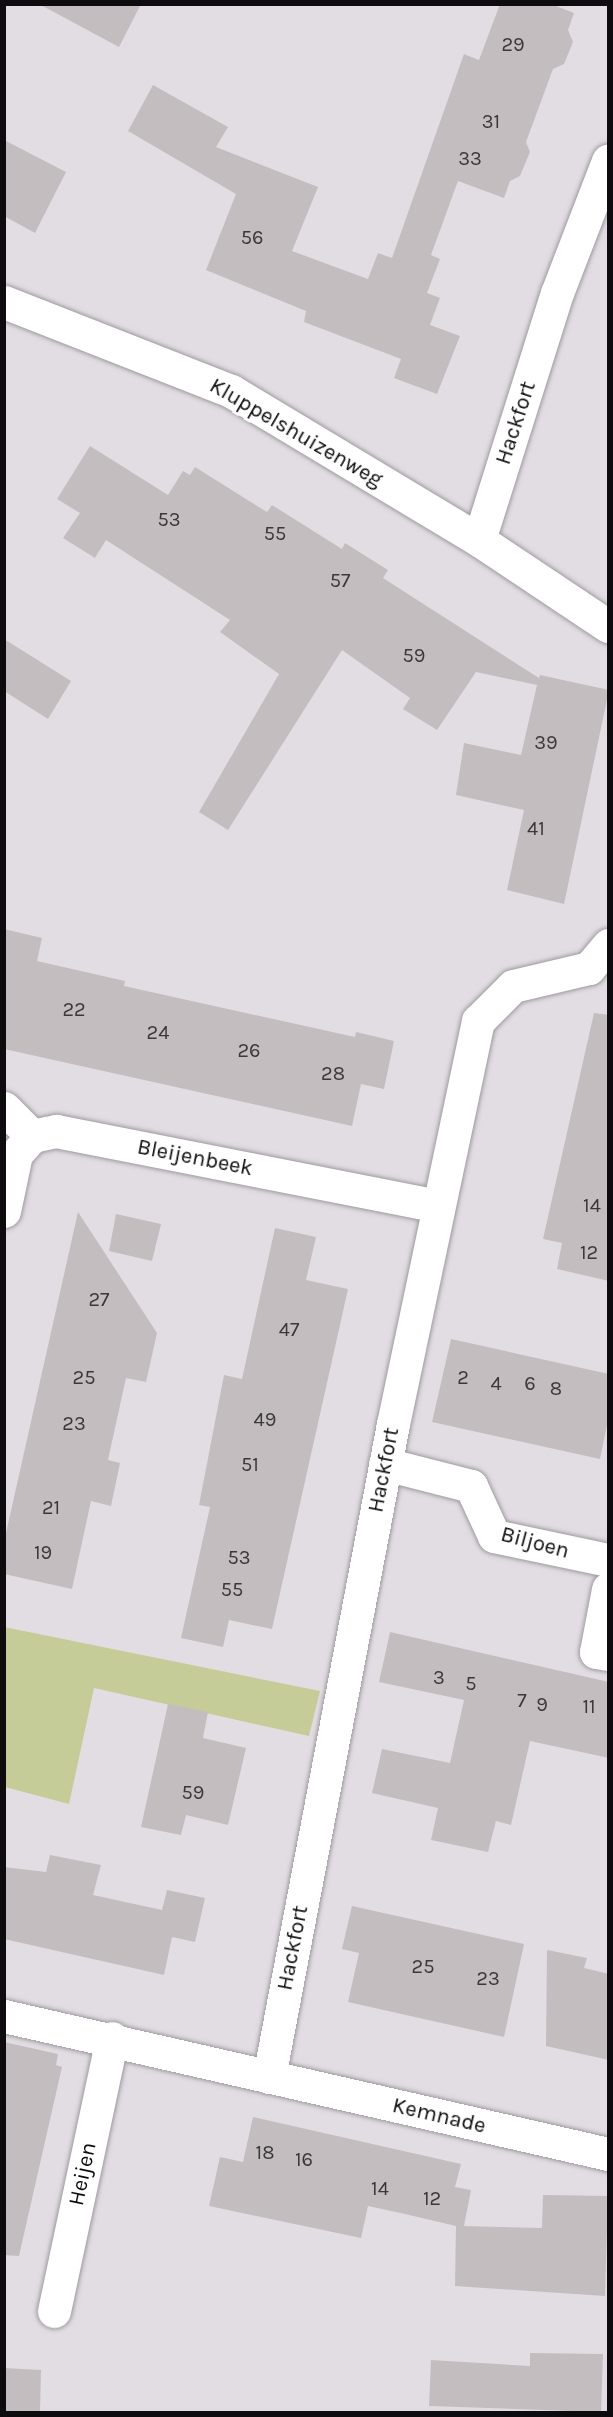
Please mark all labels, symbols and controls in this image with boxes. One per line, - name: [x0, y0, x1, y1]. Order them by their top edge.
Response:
- house number: 29: [501, 32, 525, 56]
- house number: 31: [482, 109, 500, 133]
- house number: 33: [458, 146, 482, 170]
- house number: 56: [241, 225, 263, 249]
- street label: Kluppelshuizenweg: [205, 373, 387, 493]
- street label: Hackfort: [490, 378, 542, 468]
- house number: 53: [157, 507, 181, 531]
- house number: 55: [264, 521, 286, 545]
- house number: 57: [330, 568, 350, 592]
- house number: 59: [403, 643, 425, 667]
- house number: 39: [534, 730, 558, 754]
- house number: 41: [527, 816, 545, 840]
- house number: 22: [62, 997, 86, 1021]
- house number: 24: [147, 1020, 169, 1044]
- house number: 26: [237, 1038, 261, 1062]
- house number: 28: [321, 1061, 345, 1085]
- street label: Bleijenbeek: [135, 1134, 255, 1182]
- house number: 14: [583, 1193, 601, 1217]
- house number: 12: [580, 1240, 598, 1264]
- house number: 27: [89, 1287, 109, 1311]
- house number: 47: [279, 1317, 299, 1341]
- house number: 25: [73, 1365, 95, 1389]
- house number: 2: [457, 1365, 469, 1389]
- house number: 4: [490, 1371, 502, 1395]
- house number: 6: [524, 1371, 536, 1395]
- house number: 8: [550, 1376, 562, 1400]
- house number: 49: [254, 1407, 276, 1431]
- house number: 23: [62, 1411, 86, 1435]
- street label: Hackfort: [363, 1425, 405, 1515]
- house number: 51: [241, 1452, 259, 1476]
- house number: 21: [42, 1495, 60, 1519]
- street label: Biljoen: [498, 1521, 572, 1565]
- house number: 19: [34, 1540, 52, 1564]
- house number: 53: [227, 1545, 251, 1569]
- house number: 55: [221, 1577, 243, 1601]
- house number: 3: [433, 1665, 445, 1689]
- house number: 5: [465, 1671, 477, 1695]
- house number: 7: [517, 1688, 527, 1712]
- house number: 9: [536, 1692, 548, 1716]
- house number: 11: [582, 1694, 596, 1718]
- house number: 59: [182, 1780, 204, 1804]
- street label: Hackfort: [272, 1903, 314, 1993]
- house number: 25: [412, 1954, 434, 1978]
- house number: 23: [476, 1966, 500, 1990]
- street label: Kemnade: [390, 2092, 488, 2140]
- street label: Heijen: [63, 2140, 103, 2208]
- house number: 18: [256, 2140, 274, 2164]
- house number: 16: [295, 2147, 313, 2171]
- house number: 14: [371, 2176, 389, 2200]
- house number: 12: [423, 2186, 441, 2210]

